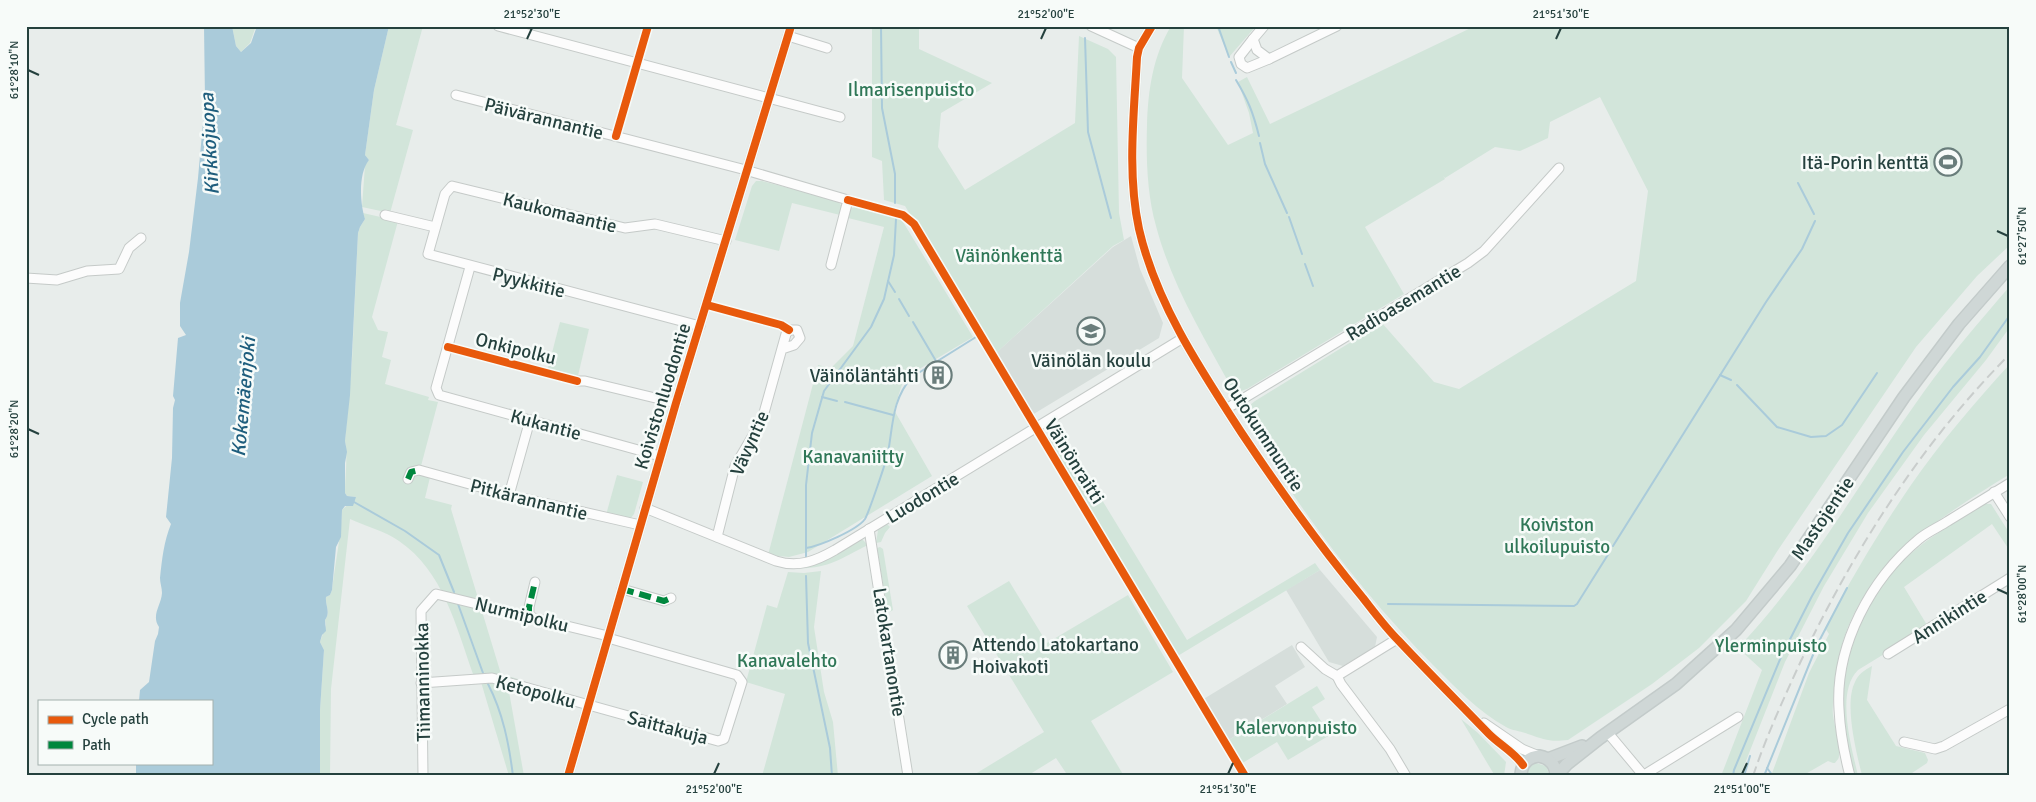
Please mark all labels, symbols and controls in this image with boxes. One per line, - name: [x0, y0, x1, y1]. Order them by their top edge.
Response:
- text: 21°52'30"E: [503, 7, 561, 22]
- text: 21°52'00"E: [1017, 7, 1075, 22]
- text: 21°51'30"E: [1532, 7, 1590, 22]
- text: 61°28'10"N: [7, 41, 22, 99]
- park label: Ilmarisenpuisto: [848, 78, 975, 102]
- water label: Kirkkojuopa: [194, 91, 225, 196]
- street label: Päivärannantie: [482, 93, 606, 145]
- sports icon: Itä-Porin kenttä: [1933, 147, 1963, 177]
- place label: Itä-Porin kenttä: [1801, 151, 1929, 175]
- street label: Kaukomaantie: [500, 187, 619, 239]
- text: 61°27'50"N: [2015, 207, 2030, 265]
- park label: Väinönkenttä: [955, 244, 1063, 268]
- street label: Radioasemantie: [1342, 259, 1465, 347]
- street label: Pyykkitie: [490, 262, 568, 304]
- school or university icon: Väinölän koulu: [1076, 316, 1106, 346]
- street label: Koivistonluodontie: [629, 320, 697, 472]
- street label: Onkipolku: [473, 327, 559, 371]
- water label: Kokemäenjoki: [226, 335, 261, 458]
- place label: Väinölän koulu: [1031, 349, 1151, 373]
- building icon: Väinöläntähti: [923, 360, 953, 390]
- place label: Väinöläntähti: [810, 364, 919, 388]
- street label: Outokummuntie: [1217, 373, 1309, 496]
- text: 61°28'20"N: [7, 400, 22, 458]
- street label: Kukantie: [508, 404, 584, 446]
- street label: Vävyntie: [725, 407, 775, 480]
- street label: Väinönraitti: [1039, 415, 1110, 509]
- park label: Kanavaniitty: [802, 445, 904, 469]
- street label: Luodontie: [881, 467, 964, 529]
- street label: Mastojentie: [1786, 472, 1860, 565]
- street label: Pitkärannantie: [467, 474, 590, 526]
- park label: Koiviston ulkoilupuisto: [1504, 513, 1610, 559]
- text: 61°28'00"N: [2015, 565, 2030, 623]
- street label: Annikintie: [1908, 584, 1991, 649]
- street label: Latokartanontie: [867, 586, 911, 718]
- street label: Nurmipolku: [472, 592, 571, 638]
- street label: Tiimanninokka: [410, 622, 436, 742]
- place label: Attendo Latokartano Hoivakoti: [972, 633, 1139, 679]
- park label: Ylerminpuisto: [1715, 634, 1827, 658]
- building icon: Attendo Latokartano Hoivakoti: [938, 640, 968, 670]
- park label: Kanavalehto: [737, 649, 837, 673]
- street label: Ketopolku: [493, 670, 578, 714]
- legend: [38, 700, 212, 764]
- street label: Saittakuja: [625, 706, 711, 750]
- text: Cycle path: [82, 710, 149, 728]
- park label: Kalervonpuisto: [1235, 716, 1357, 740]
- text: Path: [82, 736, 111, 754]
- text: 21°52'00"E: [685, 782, 743, 797]
- text: 21°51'30"E: [1199, 782, 1257, 797]
- text: 21°51'00"E: [1713, 782, 1771, 797]

